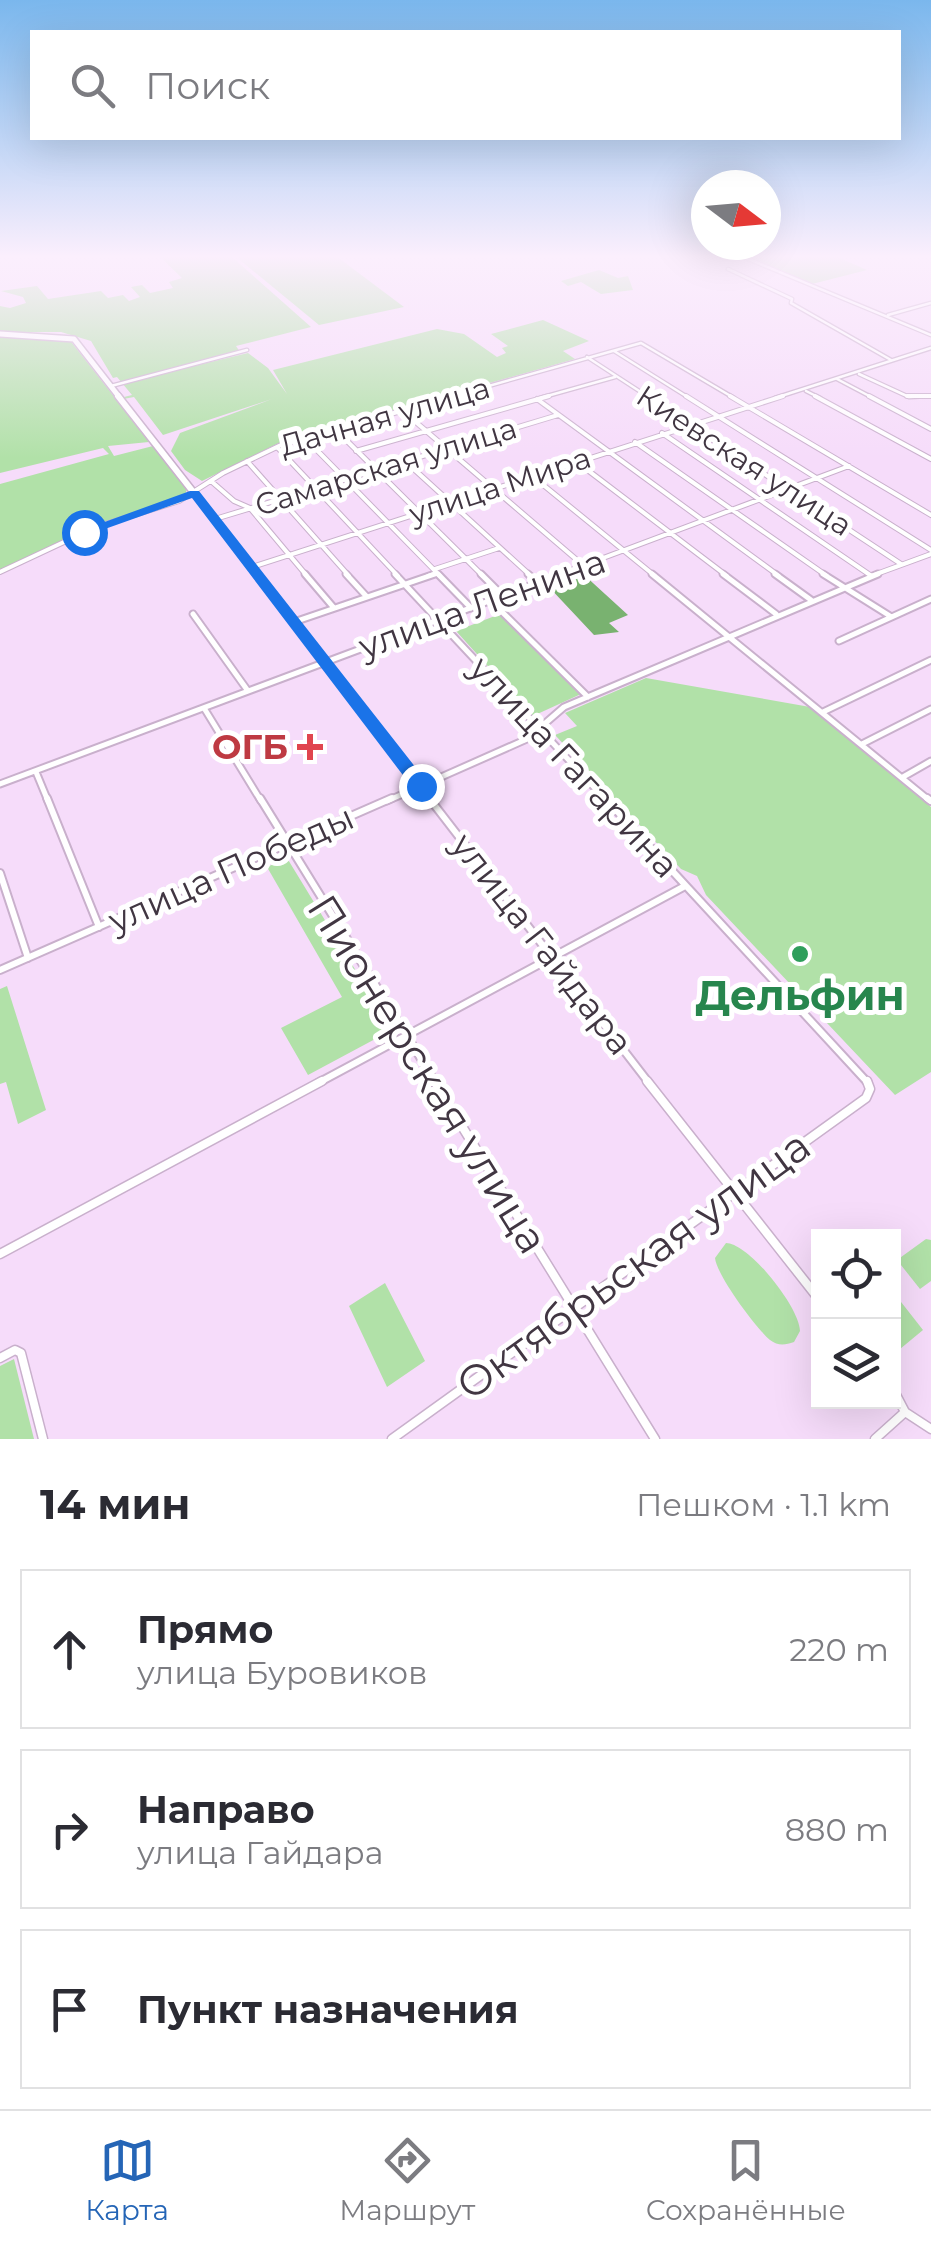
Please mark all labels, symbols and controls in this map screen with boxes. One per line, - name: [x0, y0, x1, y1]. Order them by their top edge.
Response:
- search box: [30, 30, 901, 140]
- icon: search: [65, 58, 120, 113]
- text: Поиск: [145, 62, 270, 109]
- north arrow: [691, 170, 781, 260]
- street label: Дачная улица: [276, 369, 494, 464]
- street label: Киевская улица: [630, 377, 859, 544]
- street label: Самарская улица: [251, 409, 521, 524]
- street label: улица Мира: [403, 439, 595, 533]
- route start: [62, 510, 108, 556]
- street label: улица Ленина: [352, 539, 611, 668]
- street label: улица Гагарина: [460, 646, 688, 886]
- place label: ОГБ: [212, 725, 288, 768]
- marker: ОГБ: [297, 734, 323, 760]
- route end: [399, 764, 445, 810]
- street label: улица Победы: [100, 795, 360, 942]
- street label: улица Гайдара: [442, 824, 642, 1063]
- street label: Пионерская улица: [297, 885, 559, 1263]
- marker: Дельфин: [789, 943, 811, 965]
- place label: Дельфин: [695, 969, 905, 1021]
- street label: Октябрьская улица: [446, 1119, 820, 1411]
- map controls: [811, 1229, 901, 1409]
- button: locate: [811, 1229, 901, 1319]
- button: layers: [811, 1319, 901, 1409]
- text: 14 мин: [40, 1478, 191, 1530]
- text: Пешком · 1.1 km: [636, 1485, 891, 1524]
- text: Прямо: [137, 1606, 273, 1653]
- icon: ahead: [42, 1622, 97, 1677]
- text: 220 m: [789, 1630, 889, 1669]
- text: улица Буровиков: [137, 1653, 428, 1692]
- text: Направо: [137, 1786, 315, 1833]
- icon: right: [42, 1802, 97, 1857]
- text: 880 m: [785, 1810, 889, 1849]
- text: улица Гайдара: [137, 1833, 383, 1872]
- icon: arrive: [42, 1982, 97, 2037]
- text: Пункт назначения: [137, 1986, 519, 2033]
- tab: Карта: [85, 2133, 169, 2227]
- tab: Маршрут: [339, 2133, 475, 2227]
- tab: Сохранённые: [646, 2133, 846, 2227]

